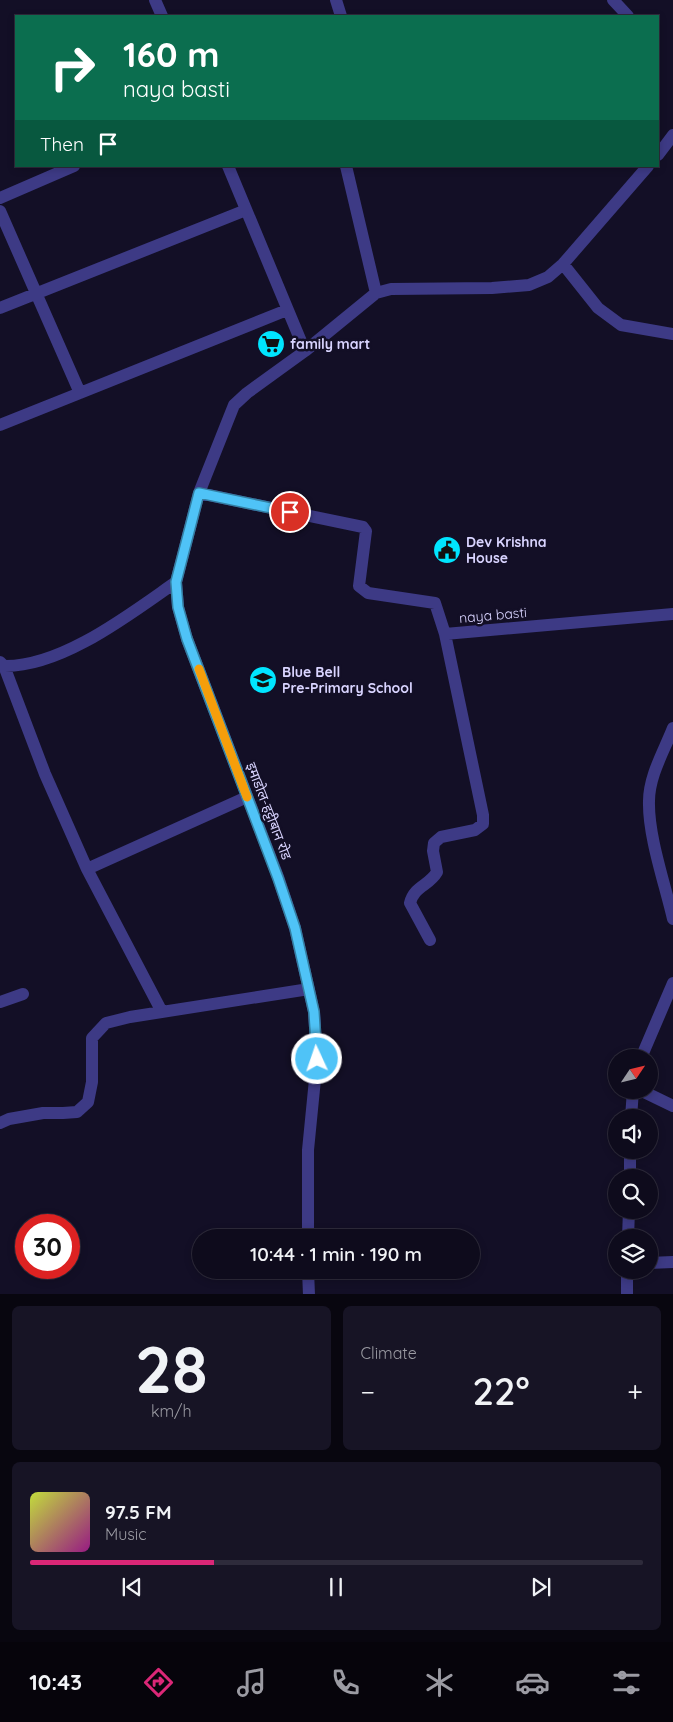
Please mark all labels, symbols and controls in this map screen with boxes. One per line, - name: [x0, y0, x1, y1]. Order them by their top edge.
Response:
- text: 160 m: [123, 32, 220, 76]
- icon: right: [40, 35, 105, 100]
- text: naya basti: [123, 75, 230, 103]
- icon: arrive: [94, 130, 122, 158]
- text: Then: [40, 132, 84, 156]
- supermarket icon: family mart: [256, 329, 286, 359]
- place label: family mart: [290, 335, 371, 353]
- pin: [269, 491, 311, 533]
- icon: arrive: [276, 498, 304, 526]
- place label: Dev Krishna House: [466, 533, 547, 567]
- public building icon: Dev Krishna House: [432, 535, 462, 565]
- street label: naya basti: [458, 603, 528, 627]
- place label: Blue Bell Pre-Primary School: [282, 663, 413, 697]
- school or university icon: Blue Bell Pre-Primary School: [248, 665, 278, 695]
- street label: इमाडोल-हट्टीबान रोड: [242, 760, 296, 863]
- position arrow: [290, 1032, 342, 1084]
- north arrow: [608, 1049, 658, 1099]
- map controls: [608, 1049, 658, 1279]
- button: sound: [608, 1109, 658, 1159]
- button: search: [608, 1169, 658, 1219]
- speed limit sign: 30: [15, 1214, 80, 1279]
- button: layers: [608, 1229, 658, 1279]
- text: 10:44 · 1 min · 190 m: [250, 1242, 422, 1266]
- text: 28: [135, 1328, 208, 1409]
- text: Climate: [361, 1343, 417, 1363]
- text: 22°: [473, 1367, 530, 1415]
- text: −: [361, 1374, 375, 1409]
- text: +: [627, 1374, 643, 1409]
- text: km/h: [151, 1401, 192, 1421]
- text: 97.5 FM: [105, 1500, 172, 1524]
- text: Music: [105, 1524, 147, 1544]
- icon: previous: [118, 1573, 146, 1601]
- icon: pause: [322, 1573, 350, 1601]
- icon: next: [527, 1573, 555, 1601]
- icon: directions: [141, 1665, 176, 1700]
- icon: music: [234, 1665, 269, 1700]
- icon: phone: [328, 1665, 363, 1700]
- icon: climate: [422, 1665, 457, 1700]
- icon: car: [515, 1665, 550, 1700]
- icon: filters: [609, 1665, 644, 1700]
- text: 10:43: [29, 1668, 82, 1696]

